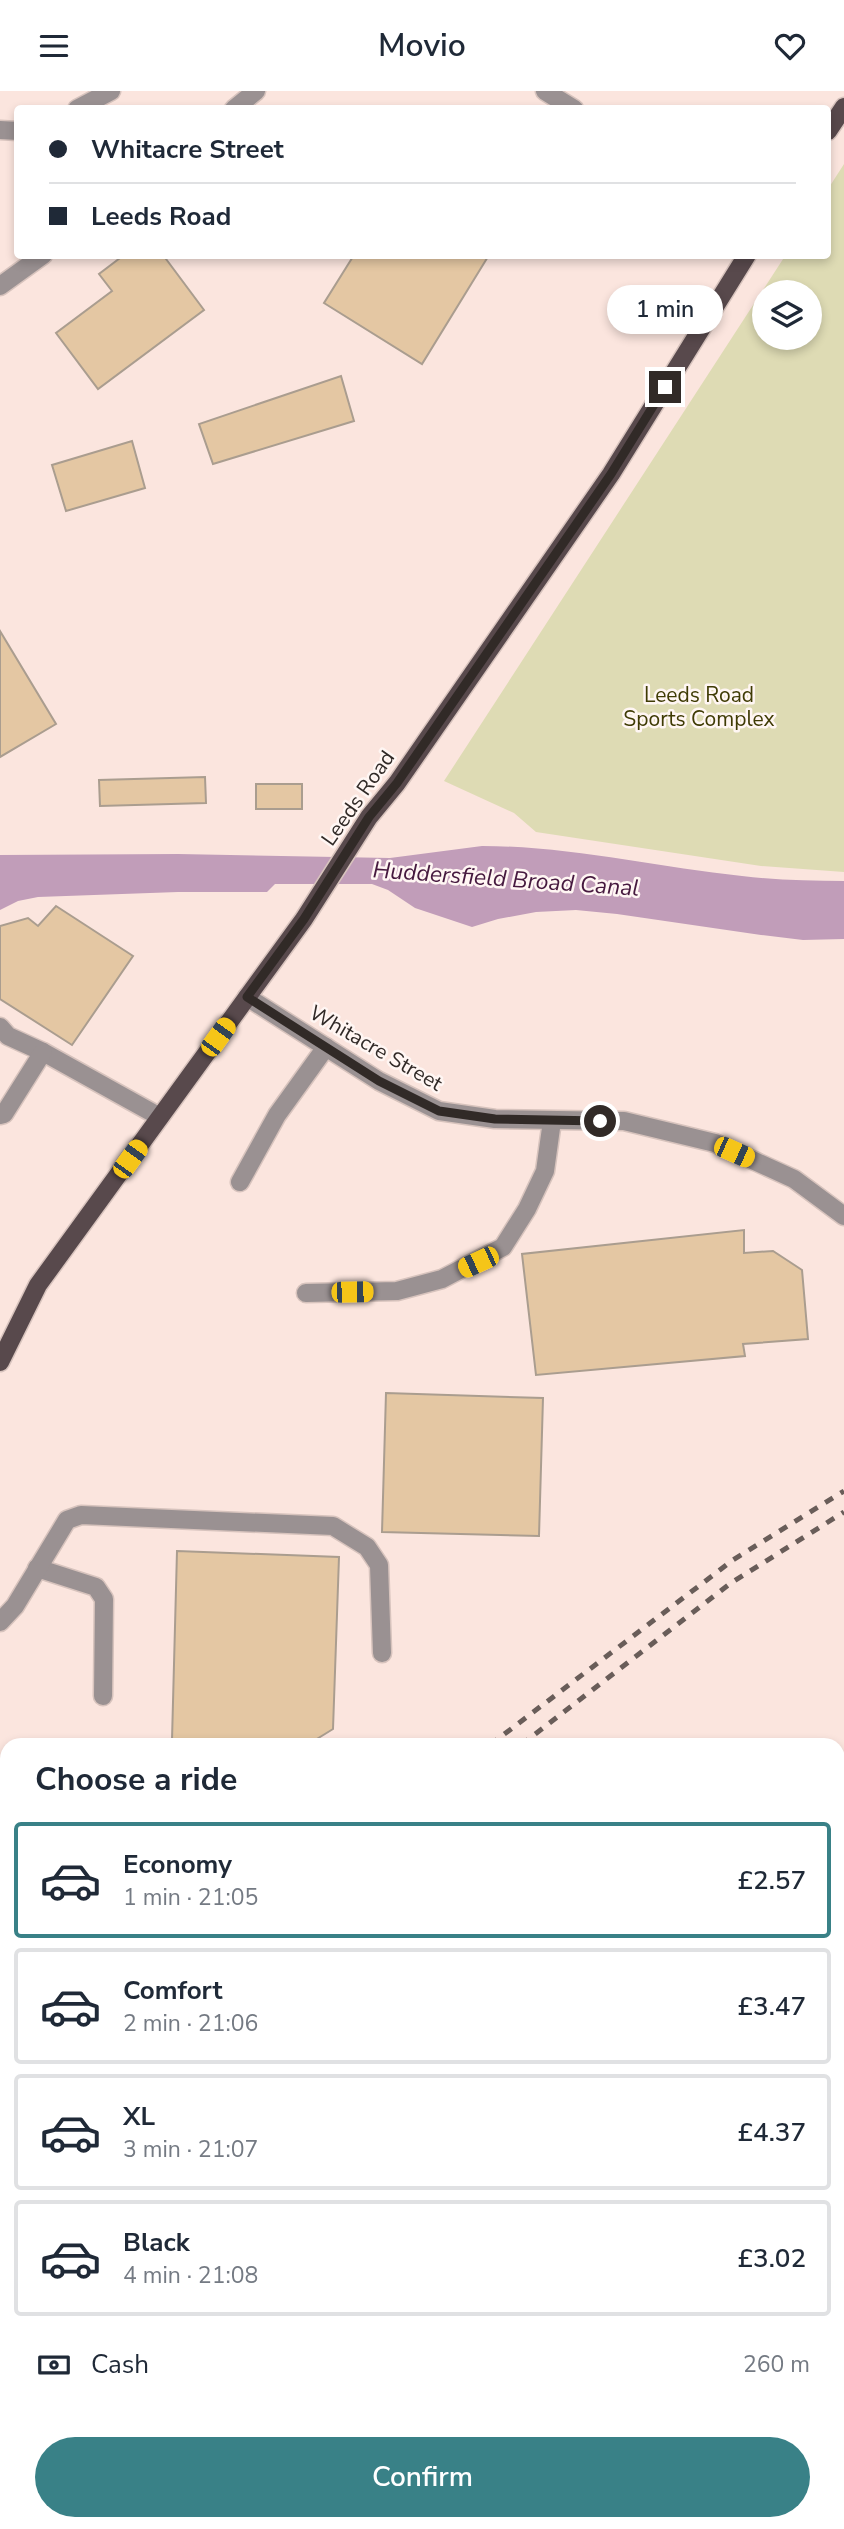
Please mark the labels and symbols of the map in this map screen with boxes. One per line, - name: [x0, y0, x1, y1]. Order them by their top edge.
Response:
- callout: 1 min: [607, 285, 723, 335]
- route end: [649, 371, 681, 403]
- park label: Leeds Road Sports Complex: [623, 681, 775, 733]
- street label: Leeds Road: [315, 745, 401, 851]
- water label: Huddersfield Broad Canal: [372, 854, 640, 904]
- street label: Whitacre Street: [304, 999, 448, 1098]
- car: [198, 1014, 239, 1060]
- route start: [584, 1105, 616, 1137]
- car: [711, 1134, 758, 1170]
- car: [110, 1136, 151, 1182]
- car: [455, 1244, 502, 1280]
- car: [331, 1281, 374, 1303]

